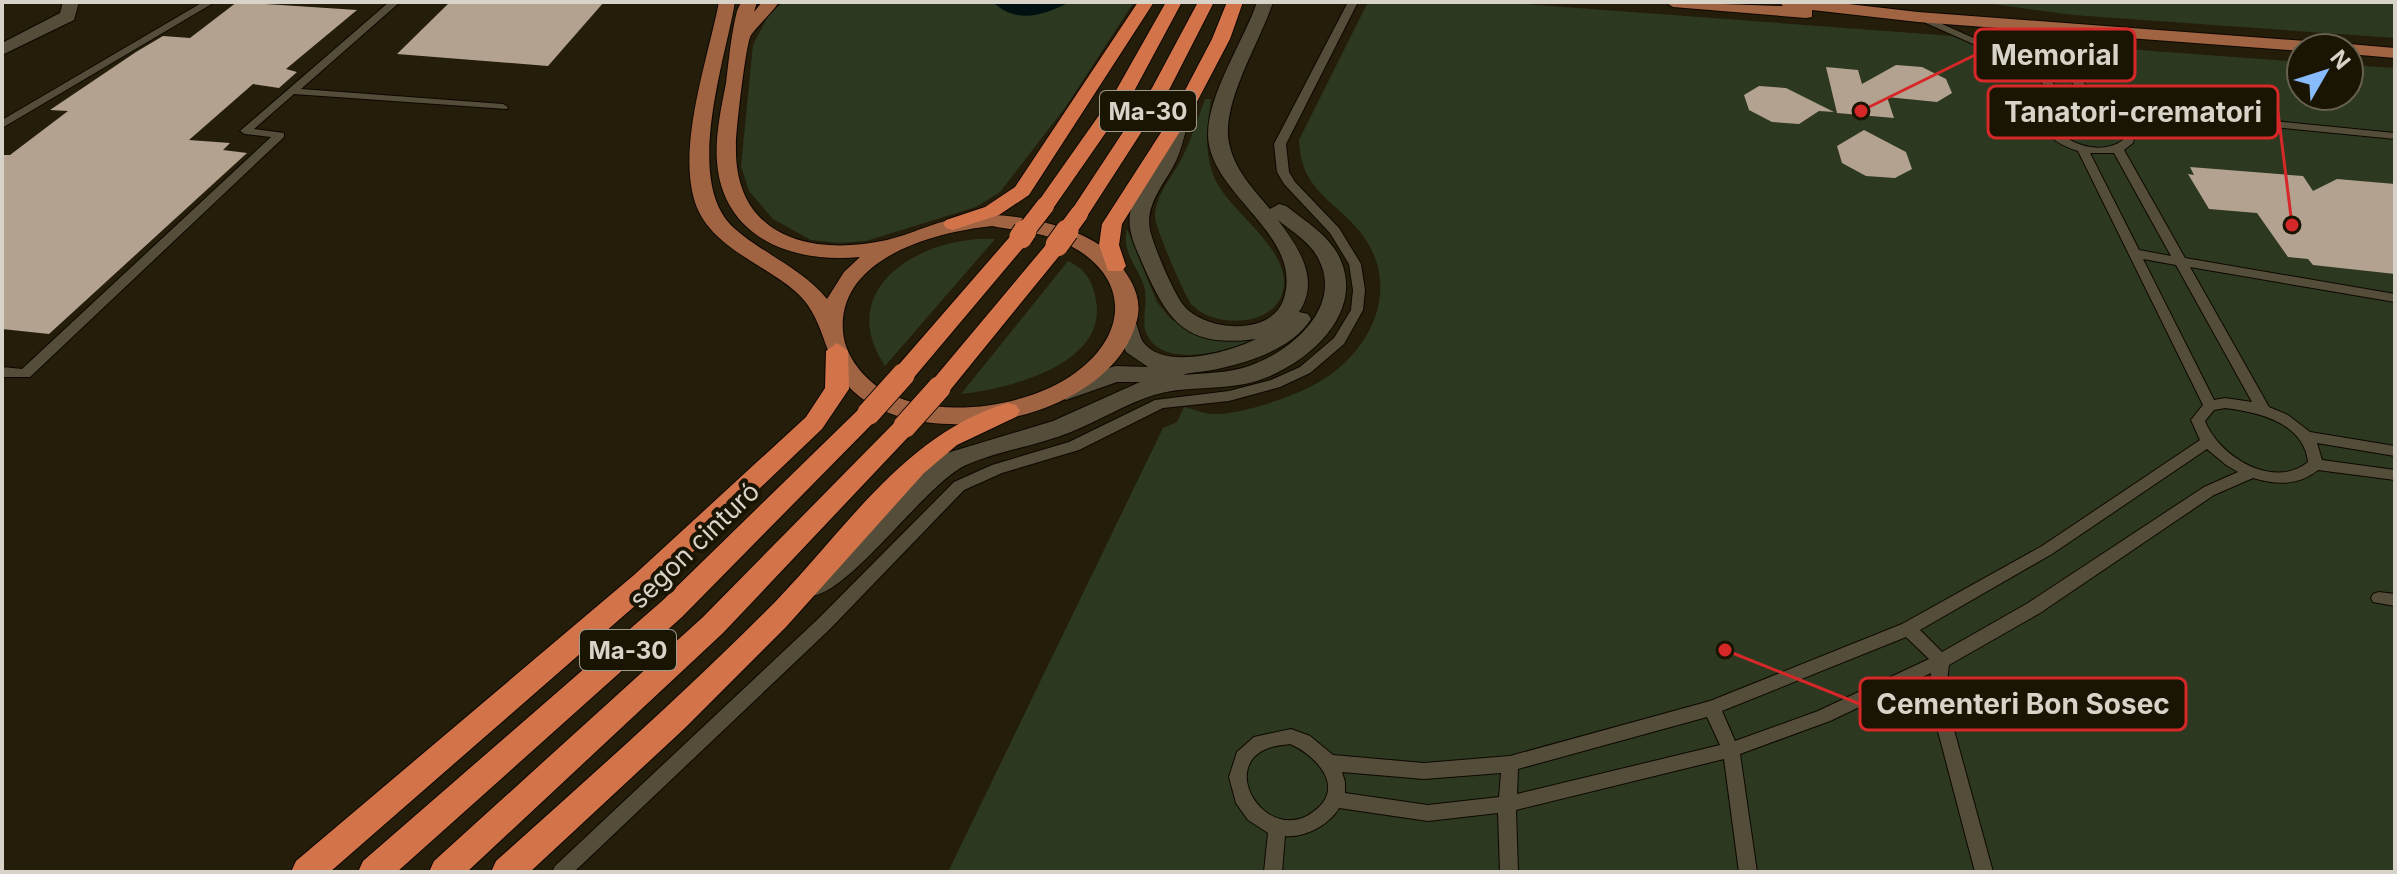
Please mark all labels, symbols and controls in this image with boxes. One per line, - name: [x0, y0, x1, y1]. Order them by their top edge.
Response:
- callout: Memorial: [1975, 29, 2135, 81]
- north arrow: [2285, 32, 2365, 112]
- text: Memorial: [1991, 38, 2119, 72]
- text: N: [2325, 45, 2356, 74]
- callout: Tanatori-crematori: [1988, 86, 2278, 138]
- road number: Ma-30: [1100, 91, 1196, 131]
- text: Tanatori-crematori: [2004, 95, 2262, 129]
- street label: segon cinturó: [623, 475, 765, 615]
- road number: Ma-30: [580, 630, 676, 670]
- callout: Cementeri Bon Sosec: [1860, 678, 2186, 730]
- text: Cementeri Bon Sosec: [1876, 687, 2170, 721]

